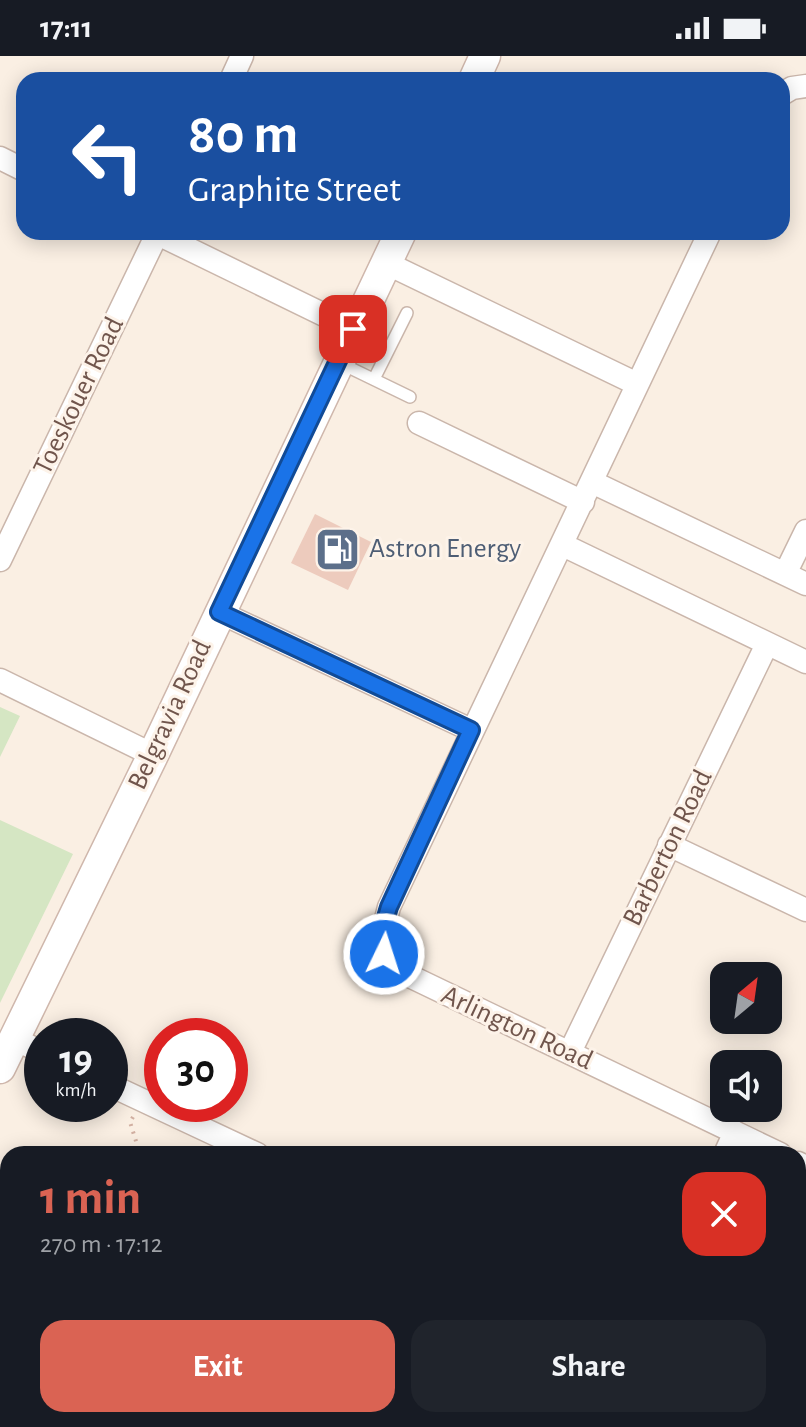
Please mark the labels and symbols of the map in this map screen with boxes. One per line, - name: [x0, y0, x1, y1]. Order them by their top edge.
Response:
- pin: [319, 295, 387, 363]
- street label: Toeskouer Road: [29, 313, 129, 479]
- fuel station icon: Astron Energy: [314, 525, 362, 573]
- place label: Astron Energy: [369, 535, 521, 563]
- street label: Belgravia Road: [123, 636, 217, 794]
- street label: Barberton Road: [618, 766, 718, 930]
- position arrow: [342, 912, 426, 996]
- north arrow: [710, 962, 782, 1034]
- street label: Arlington Road: [437, 981, 597, 1075]
- speed limit sign: 30: [144, 1018, 248, 1122]

